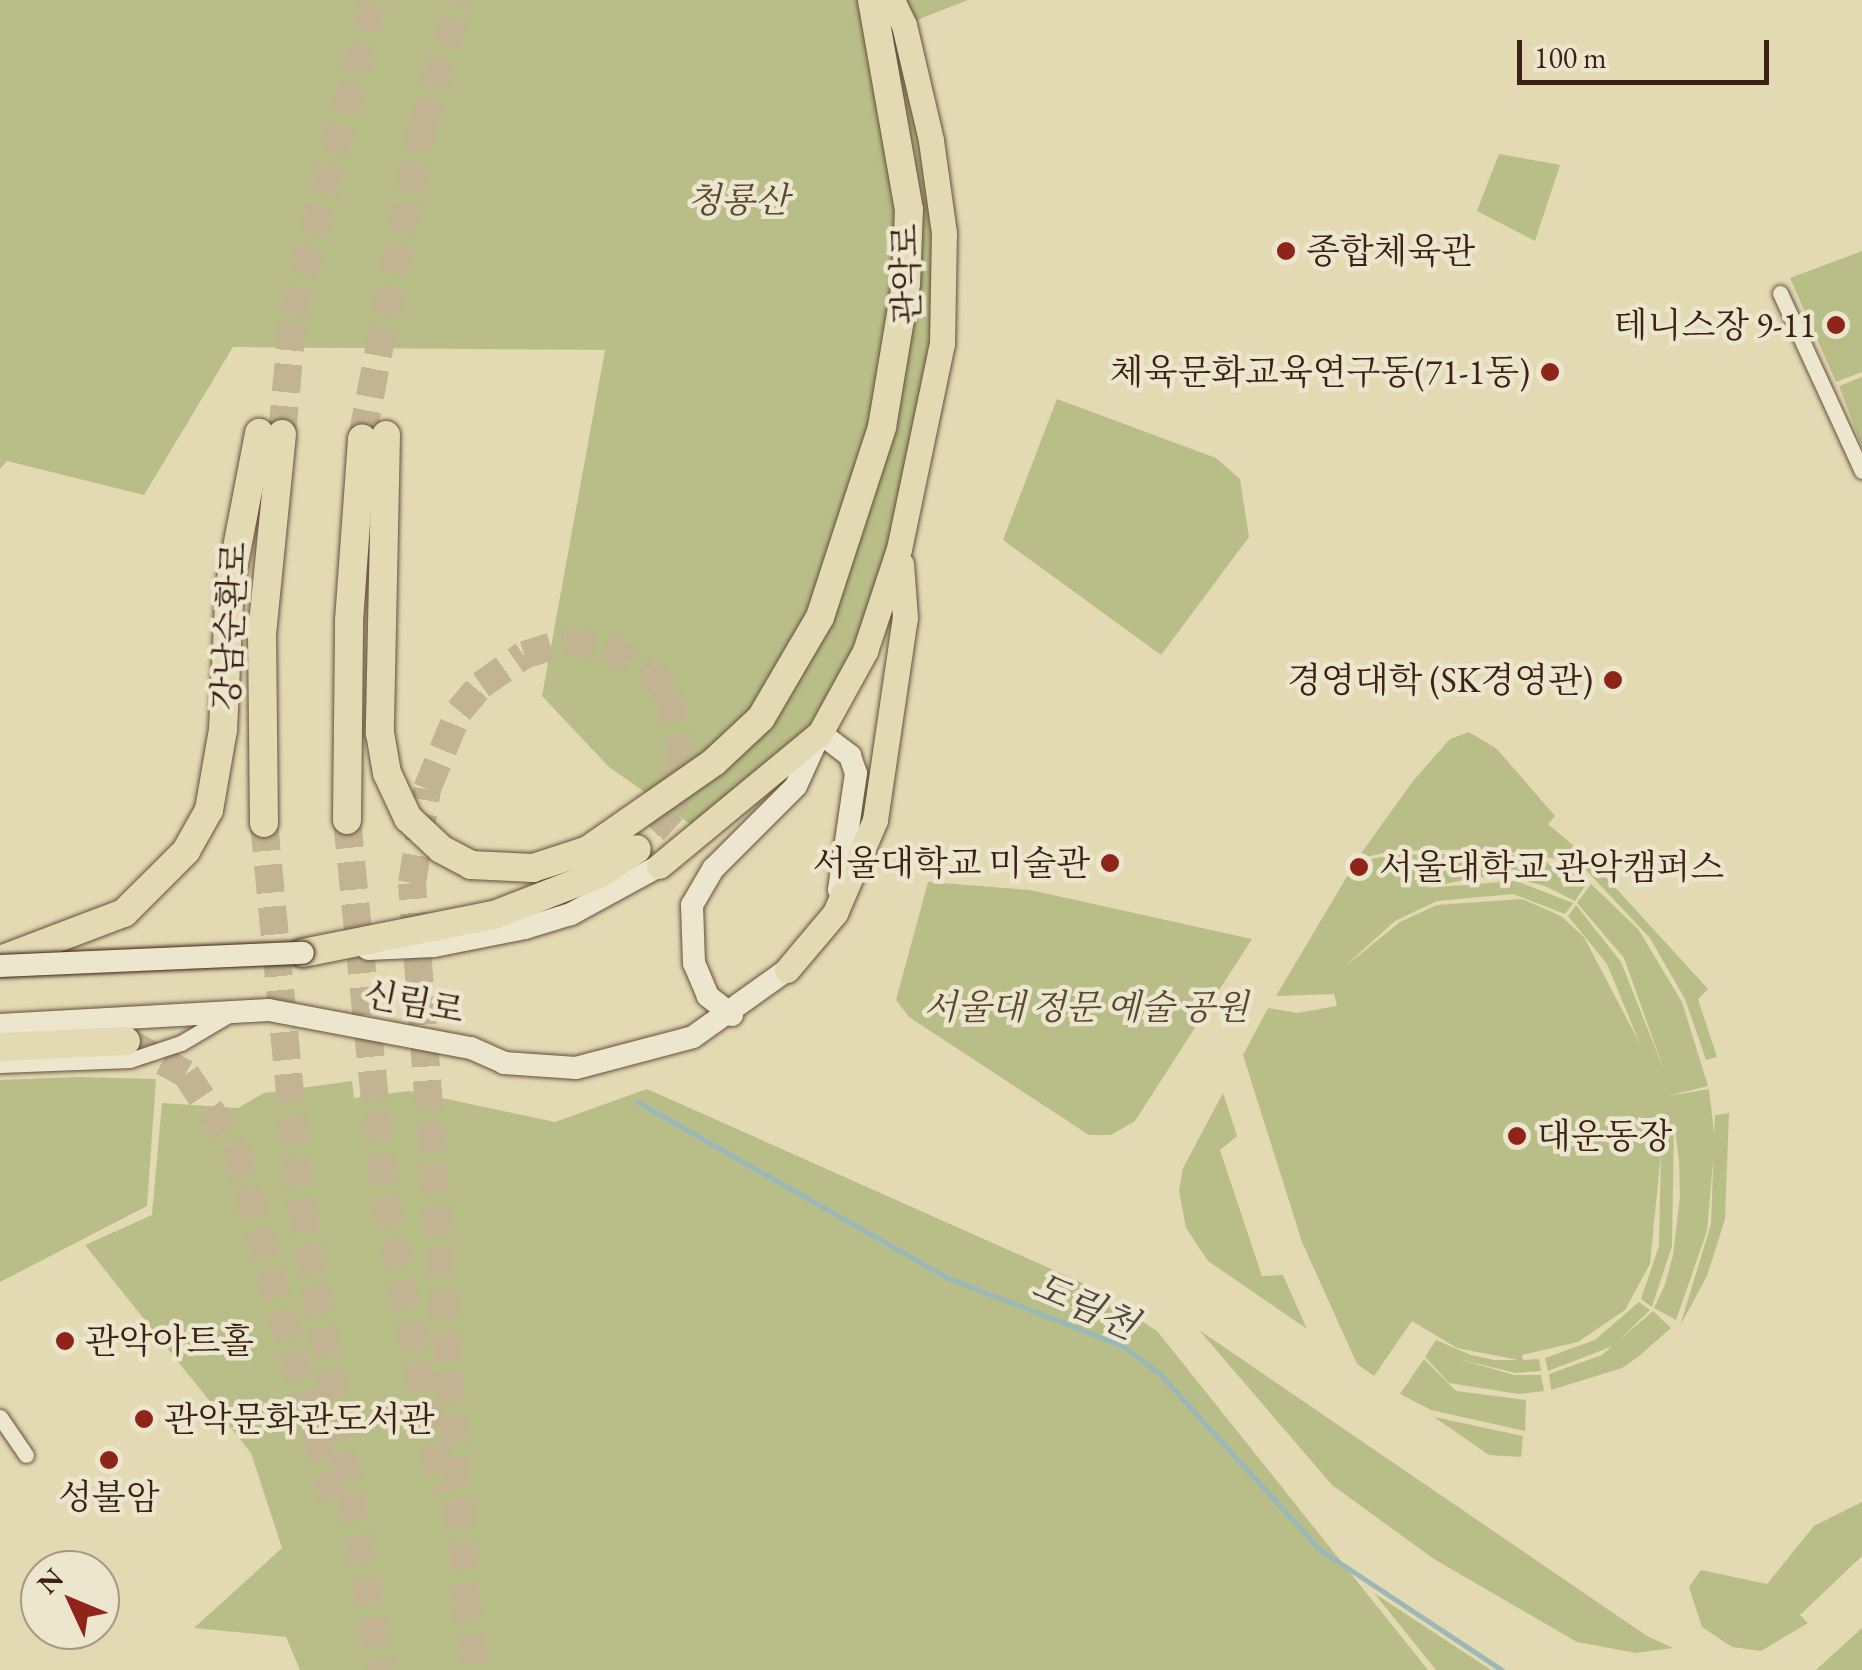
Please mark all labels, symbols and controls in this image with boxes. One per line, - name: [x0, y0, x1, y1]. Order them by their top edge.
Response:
- scale bar: [1522, 20, 1774, 82]
- text: 100 m: [1534, 38, 1607, 77]
- park label: 청룡산: [687, 179, 789, 221]
- street label: 관악로: [884, 223, 928, 325]
- place label: 종합체육관: [1306, 230, 1475, 272]
- marker: 종합체육관: [1275, 240, 1297, 262]
- place label: 테니스장 9-11: [1614, 304, 1816, 346]
- marker: 테니스장 9-11: [1825, 314, 1847, 336]
- place label: 체육문화교육연구동(71-1동): [1110, 351, 1530, 393]
- marker: 체육문화교육연구동(71-1동): [1539, 361, 1561, 383]
- street label: 강남순환로: [205, 540, 255, 712]
- place label: 경영대학 (SK경영관): [1287, 659, 1593, 701]
- marker: 경영대학 (SK경영관): [1602, 669, 1624, 691]
- place label: 서울대학교 미술관: [813, 842, 1090, 884]
- place label: 서울대학교 관악캠퍼스: [1379, 846, 1724, 888]
- marker: 서울대학교 미술관: [1099, 852, 1121, 874]
- marker: 서울대학교 관악캠퍼스: [1348, 856, 1370, 878]
- street label: 신림로: [360, 972, 468, 1032]
- park label: 서울대 정문 예술 공원: [923, 986, 1249, 1028]
- place label: 대운동장: [1537, 1115, 1672, 1157]
- marker: 대운동장: [1506, 1125, 1528, 1147]
- water label: 도림천: [1025, 1262, 1145, 1348]
- place label: 관악아트홀: [85, 1320, 254, 1362]
- marker: 관악아트홀: [54, 1330, 76, 1352]
- place label: 관악문화관도서관: [164, 1398, 434, 1440]
- marker: 관악문화관도서관: [133, 1408, 155, 1430]
- marker: 성불암: [98, 1449, 120, 1471]
- place label: 성불암: [58, 1476, 160, 1518]
- north arrow: [20, 1550, 120, 1650]
- text: N: [29, 1560, 71, 1601]

